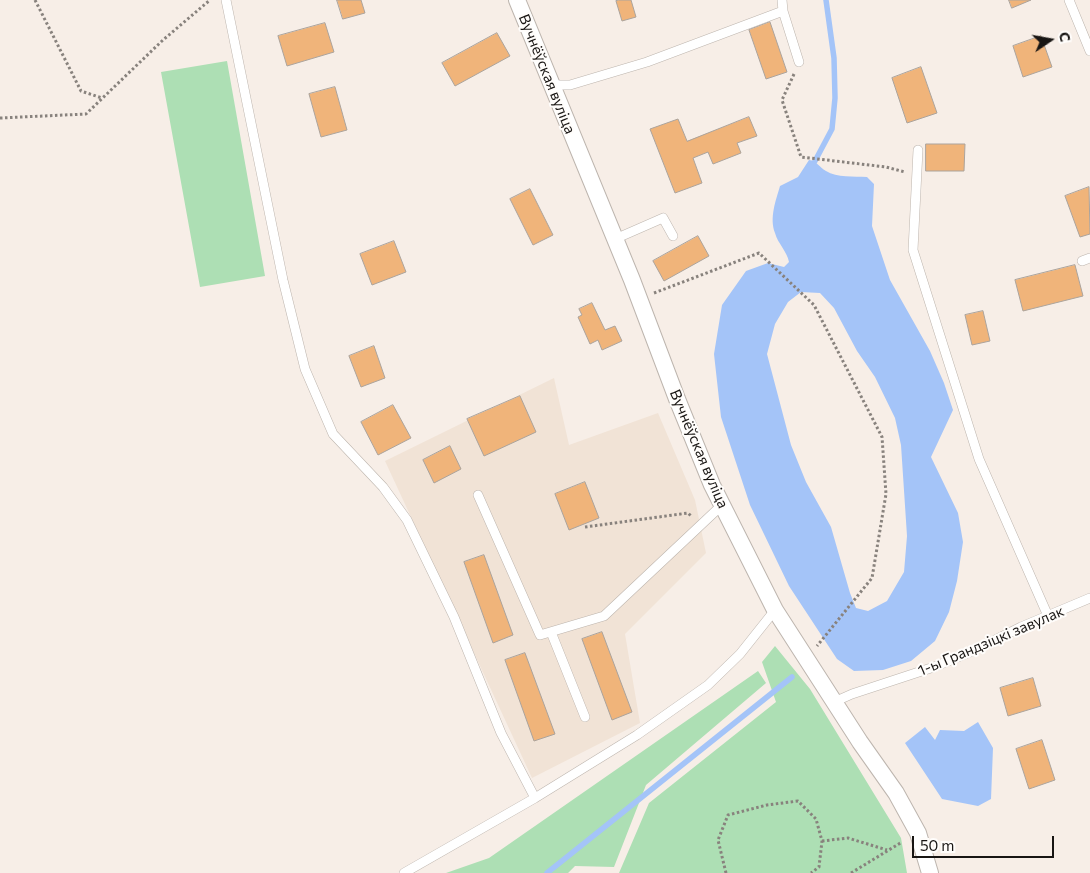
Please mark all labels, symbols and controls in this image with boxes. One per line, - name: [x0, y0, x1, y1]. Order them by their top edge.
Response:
- street label: Вучнёўская вуліца: [515, 12, 579, 136]
- north arrow: [1025, 15, 1075, 65]
- text: С: [1056, 30, 1074, 43]
- street label: Вучнёўская вуліца: [666, 387, 732, 511]
- street label: 1-ы Грандзіцкі завулак: [915, 602, 1067, 680]
- scale bar: [915, 826, 1058, 858]
- text: 50 m: [920, 836, 954, 854]

